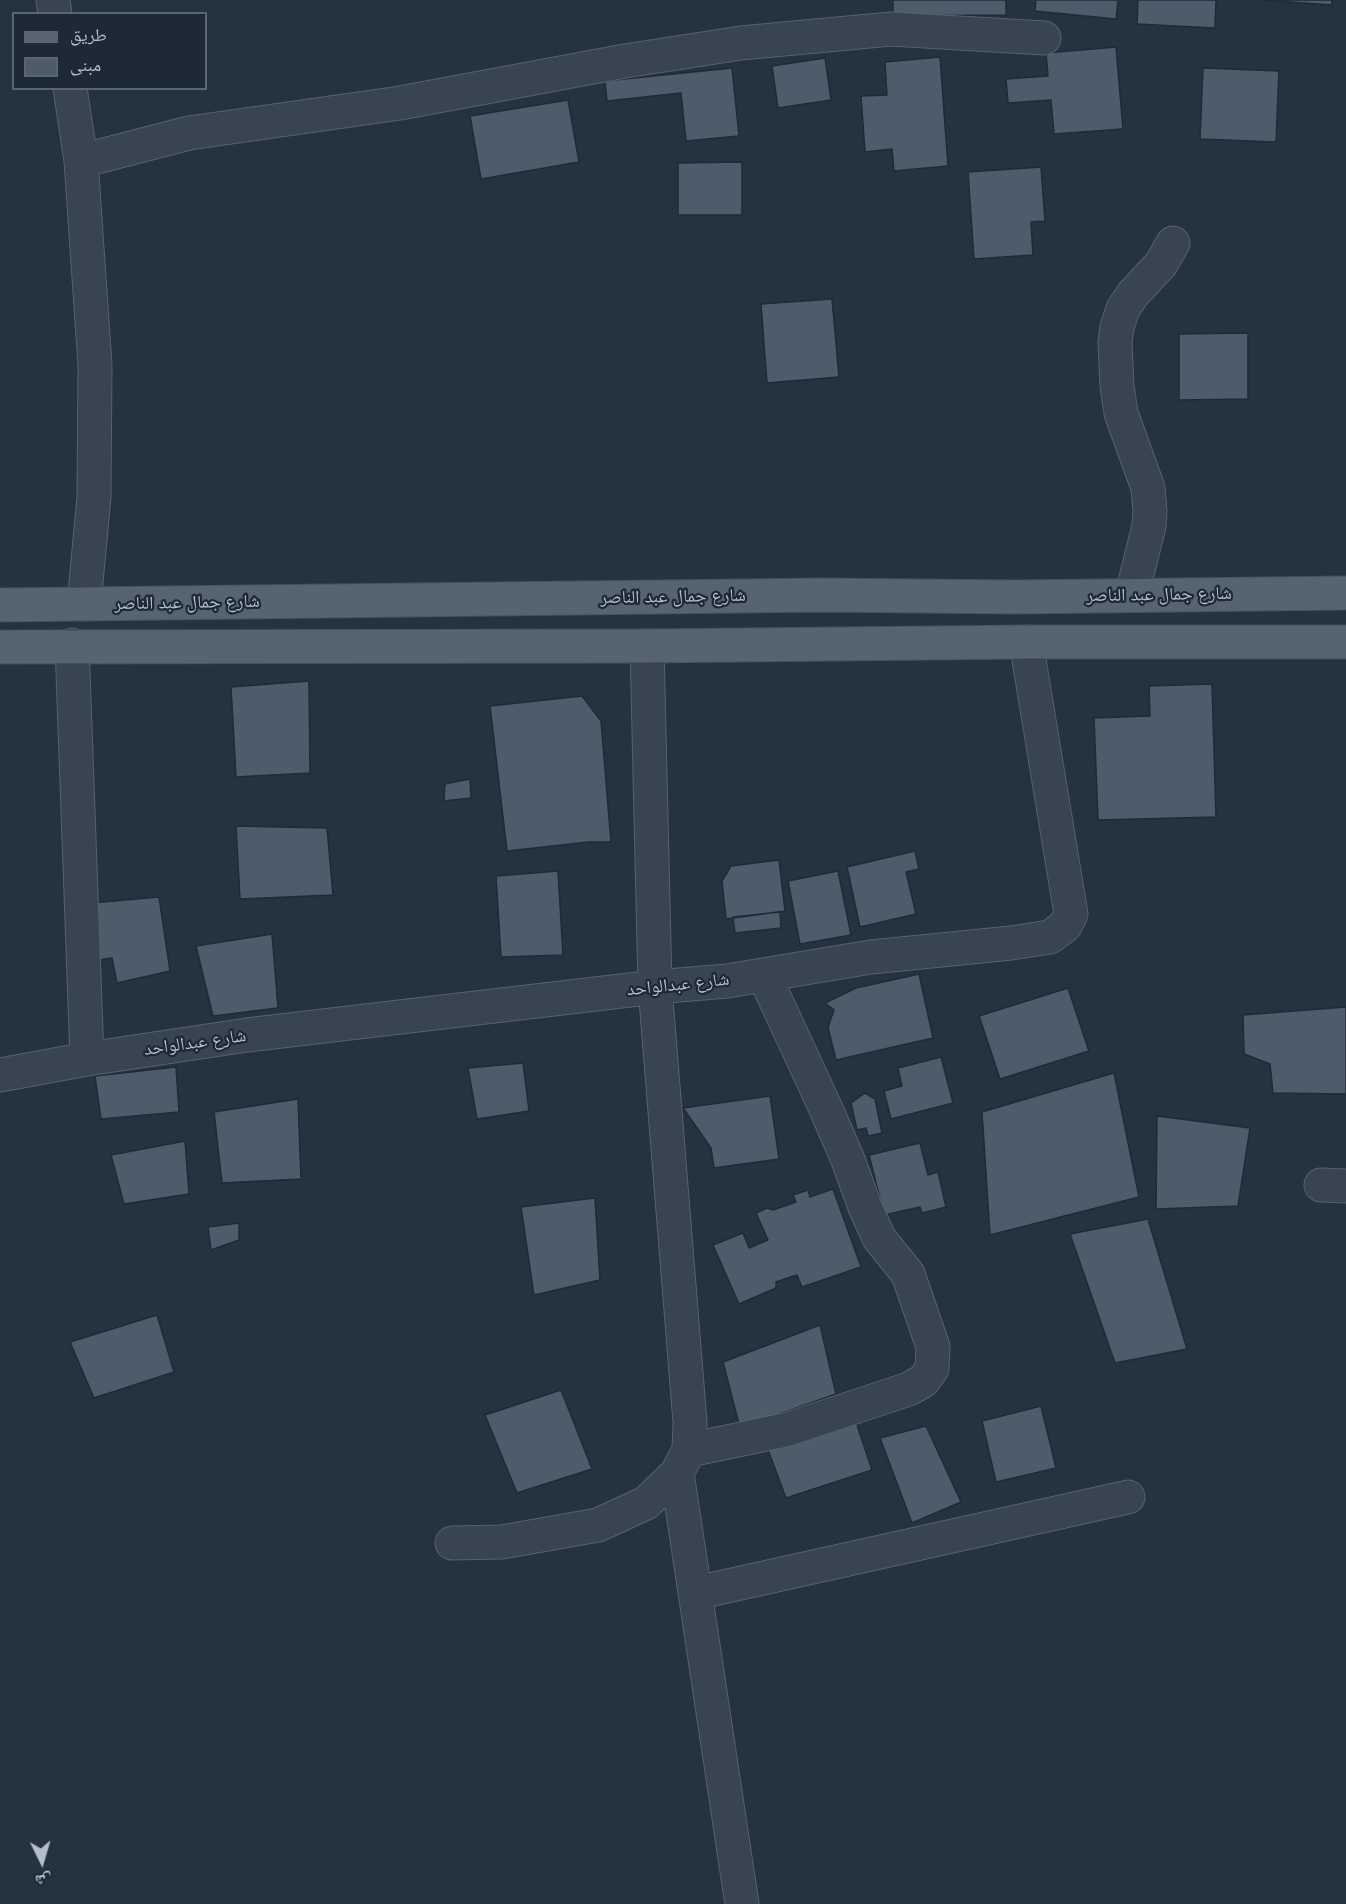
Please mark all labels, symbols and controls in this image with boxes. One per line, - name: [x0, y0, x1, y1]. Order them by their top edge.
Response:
- legend: [12, 12, 207, 90]
- text: طريق: [70, 25, 107, 45]
- text: مبنى: [70, 55, 101, 75]
- street label: شارع جمال عبد الناصر: [1086, 583, 1232, 607]
- street label: شارع جمال عبد الناصر: [600, 585, 746, 609]
- street label: شارع جمال عبد الناصر: [114, 591, 260, 615]
- street label: شارع عبدالواحد: [626, 969, 730, 1001]
- street label: شارع عبدالواحد: [143, 1025, 247, 1061]
- north arrow: [12, 1832, 72, 1892]
- text: ش: [34, 1871, 53, 1890]

